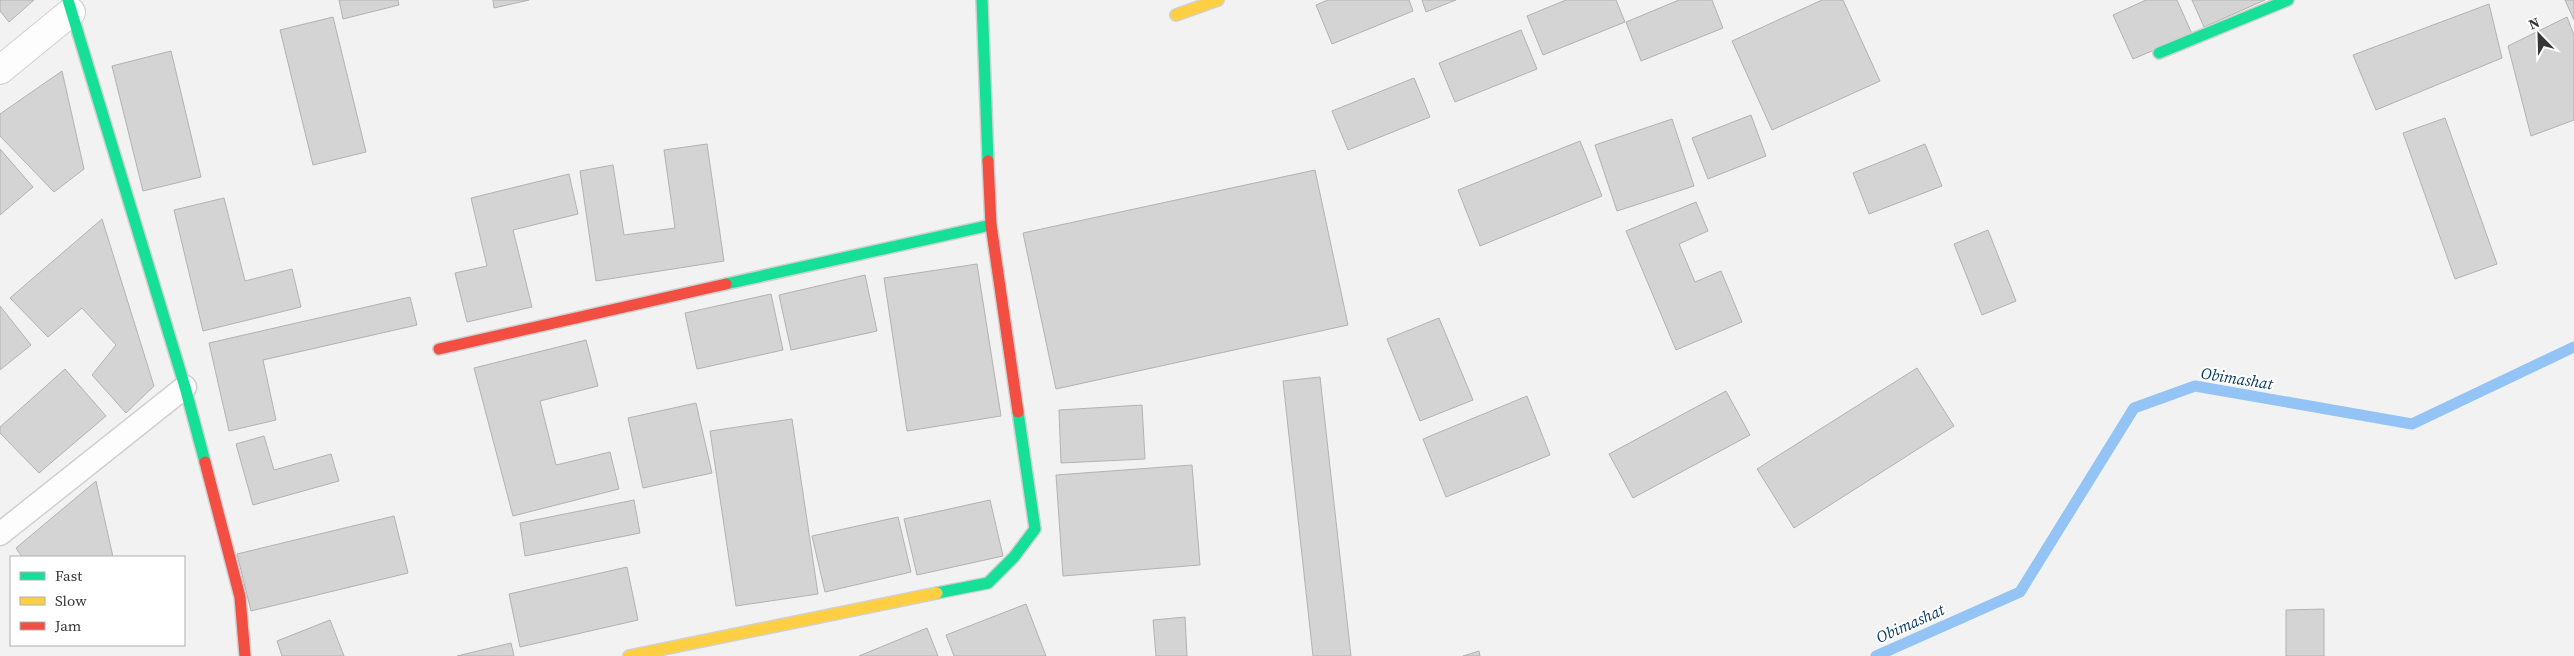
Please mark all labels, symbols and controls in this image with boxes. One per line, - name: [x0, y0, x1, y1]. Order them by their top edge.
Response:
- north arrow: [2514, 10, 2564, 60]
- text: N: [2525, 12, 2543, 34]
- water label: Obimashat: [2199, 361, 2275, 395]
- legend: [10, 556, 185, 646]
- text: Fast: [55, 565, 82, 586]
- text: Slow: [55, 590, 87, 611]
- water label: Obimashat: [1872, 598, 1948, 648]
- text: Jam: [54, 615, 82, 636]

